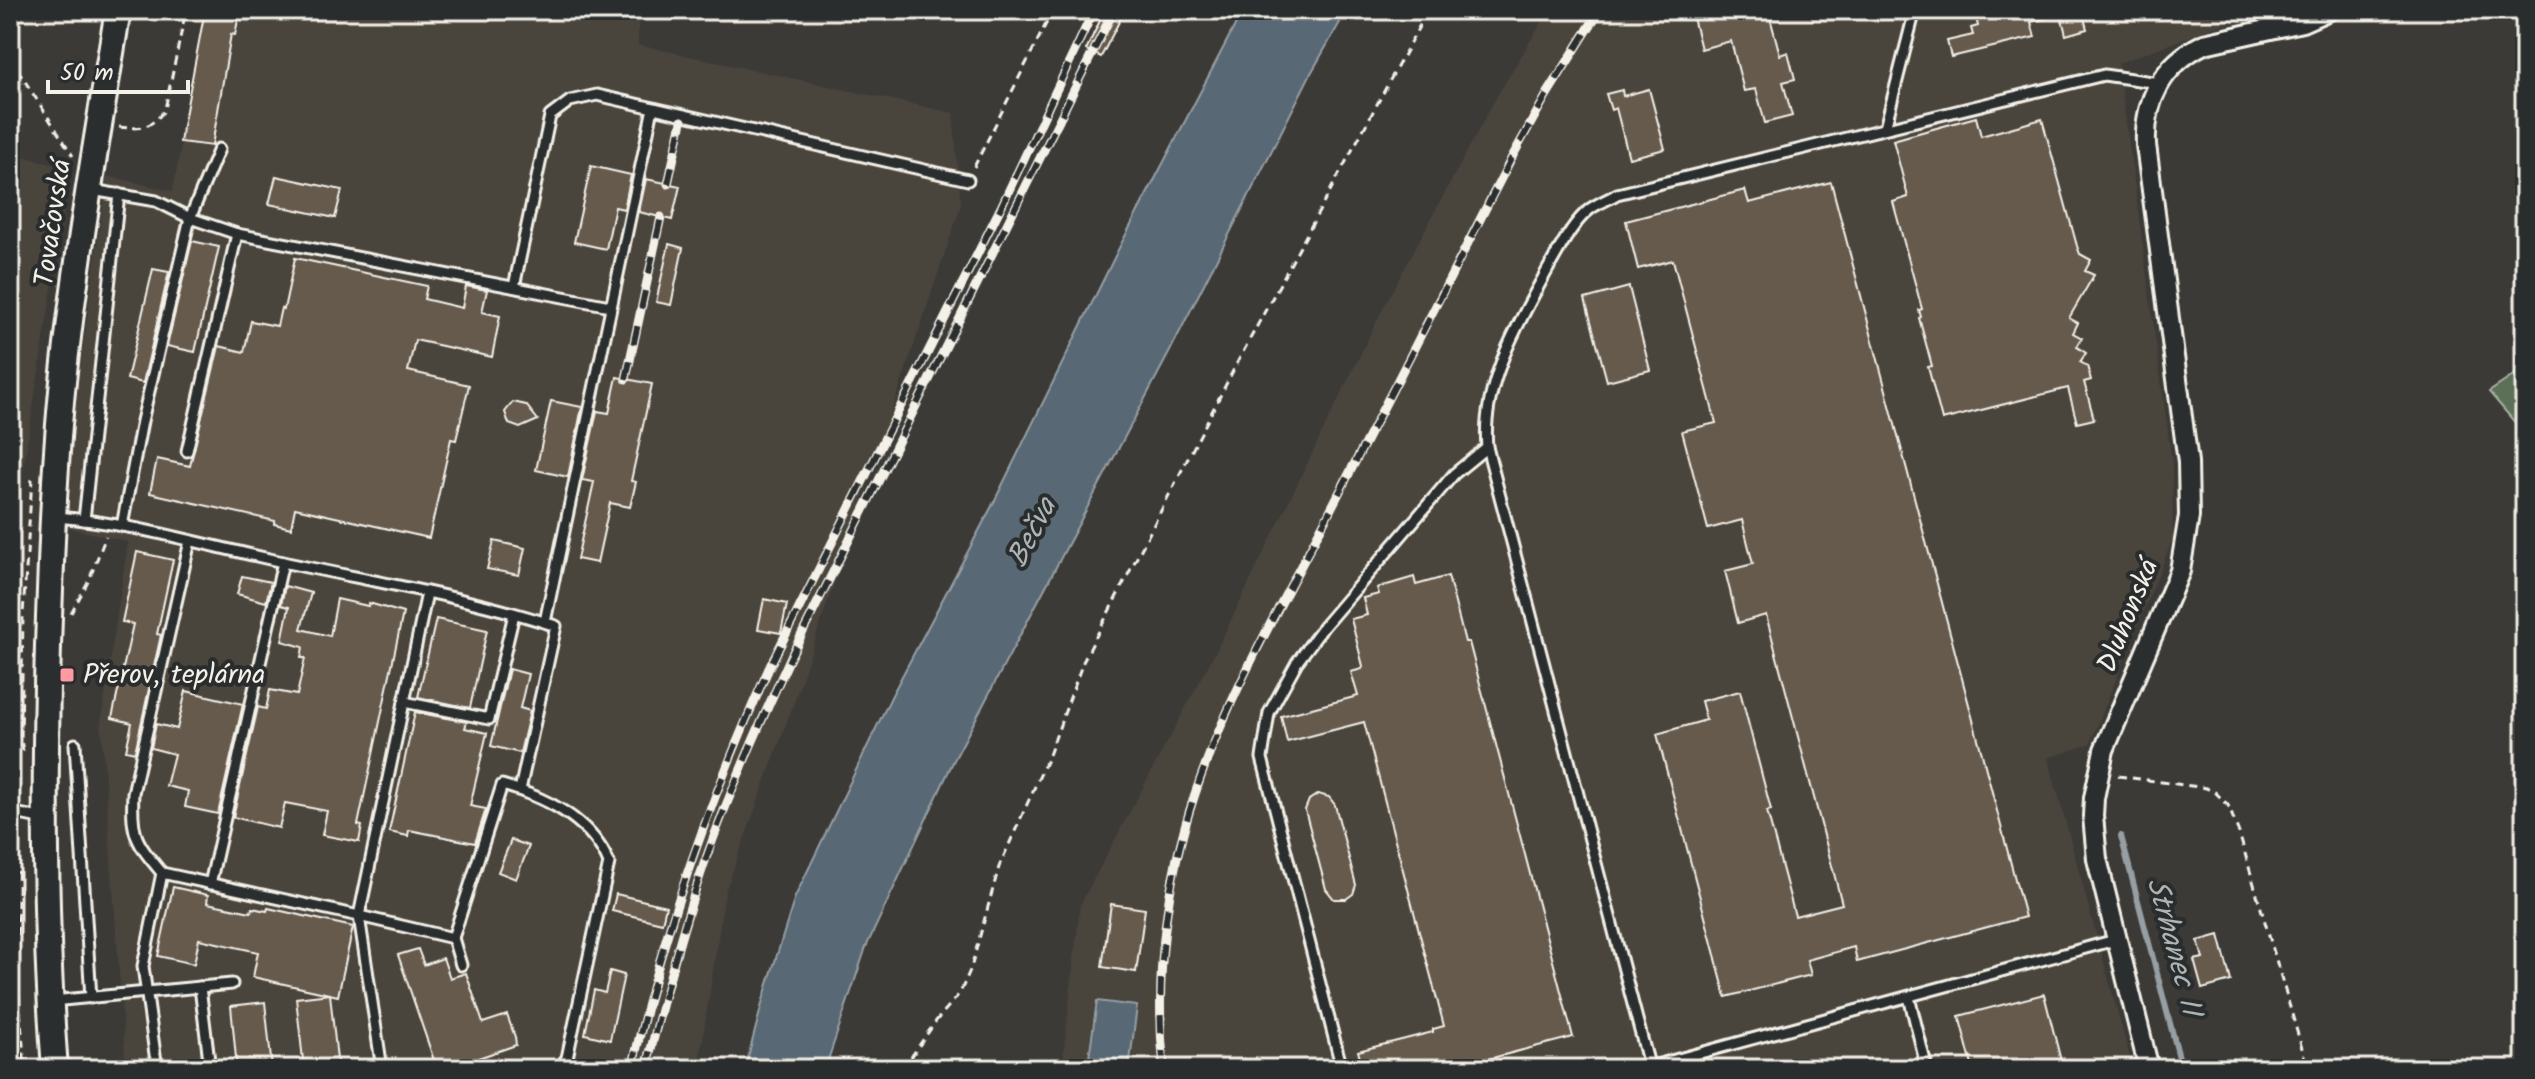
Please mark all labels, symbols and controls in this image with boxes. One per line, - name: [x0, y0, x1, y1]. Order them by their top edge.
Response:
- scale bar: [48, 44, 188, 94]
- text: 50 m: [60, 54, 114, 93]
- street label: Tovačovská: [23, 154, 86, 289]
- water label: Bečva: [995, 488, 1072, 576]
- street label: Dluhonská: [2086, 550, 2173, 680]
- place label: Přerov, teplárna: [83, 653, 265, 698]
- marker: Přerov, teplárna: [58, 666, 76, 684]
- water label: Strhanec II: [2132, 873, 2216, 1026]

